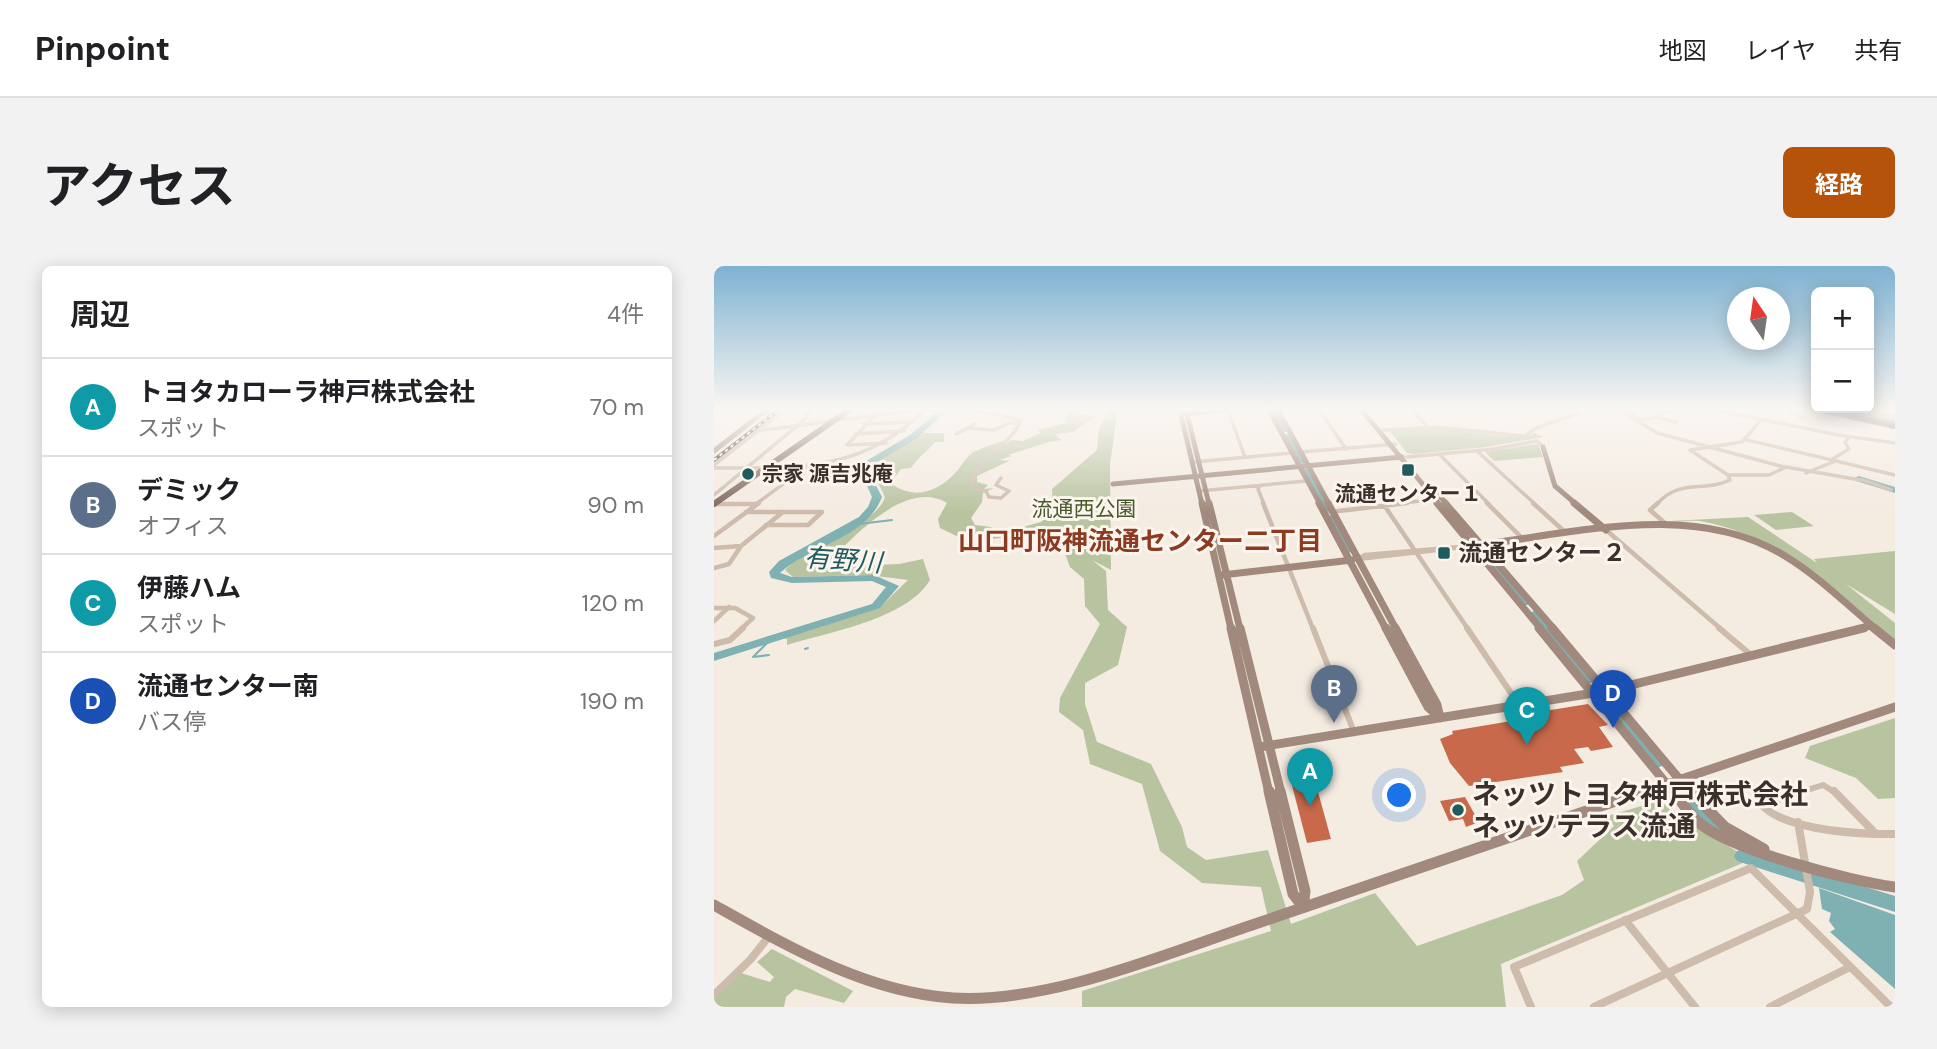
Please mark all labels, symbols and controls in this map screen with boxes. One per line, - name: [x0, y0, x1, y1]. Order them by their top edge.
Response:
- text: Pinpoint: [35, 27, 170, 70]
- text: 地図: [1659, 35, 1707, 66]
- text: レイヤ: [1745, 35, 1816, 66]
- text: 共有: [1854, 35, 1902, 66]
- button: 経路: [1783, 147, 1895, 218]
- text: アクセス: [42, 154, 236, 218]
- north arrow: [1727, 287, 1790, 350]
- map controls: [1811, 287, 1874, 413]
- button: +: [1811, 287, 1874, 350]
- text: 周辺: [70, 295, 130, 334]
- text: 4件: [607, 299, 644, 329]
- button: −: [1811, 350, 1874, 413]
- text: トヨタカローラ神戸株式会社: [137, 375, 475, 409]
- text: A: [85, 392, 101, 422]
- text: 70 m: [590, 392, 644, 422]
- text: スポット: [137, 413, 229, 443]
- place label: 宗家 源吉兆庵: [762, 460, 893, 488]
- marker: 流通センター１: [1400, 462, 1416, 478]
- marker: 宗家 源吉兆庵: [740, 466, 756, 482]
- text: デミック: [137, 473, 241, 507]
- place label: 流通センター１: [1335, 480, 1482, 508]
- text: B: [86, 490, 100, 520]
- text: 90 m: [587, 490, 644, 520]
- park label: 流通西公園: [1032, 495, 1137, 523]
- text: オフィス: [137, 511, 229, 541]
- district label: 山口町阪神流通センター二丁目: [958, 524, 1322, 558]
- place label: 流通センター２: [1458, 537, 1626, 568]
- water label: 有野川: [803, 540, 886, 580]
- marker: 流通センター２: [1436, 545, 1452, 561]
- text: 伊藤ハム: [137, 571, 241, 605]
- text: C: [85, 588, 101, 618]
- text: 120 m: [581, 588, 644, 618]
- text: スポット: [137, 609, 229, 639]
- pin: B: [1311, 665, 1357, 723]
- text: 流通センター南: [137, 669, 319, 703]
- pin: D: [1590, 670, 1636, 728]
- text: D: [85, 686, 101, 716]
- text: 190 m: [580, 686, 644, 716]
- pin: C: [1504, 687, 1550, 745]
- text: バス停: [137, 707, 206, 737]
- pin: A: [1287, 748, 1333, 806]
- place label: ネッツトヨタ神戸株式会社 ネッツテラス流通: [1472, 776, 1808, 845]
- your location: [1382, 778, 1416, 812]
- marker: ネッツトヨタ神戸株式会社 ネッツテラス流通: [1450, 802, 1466, 818]

